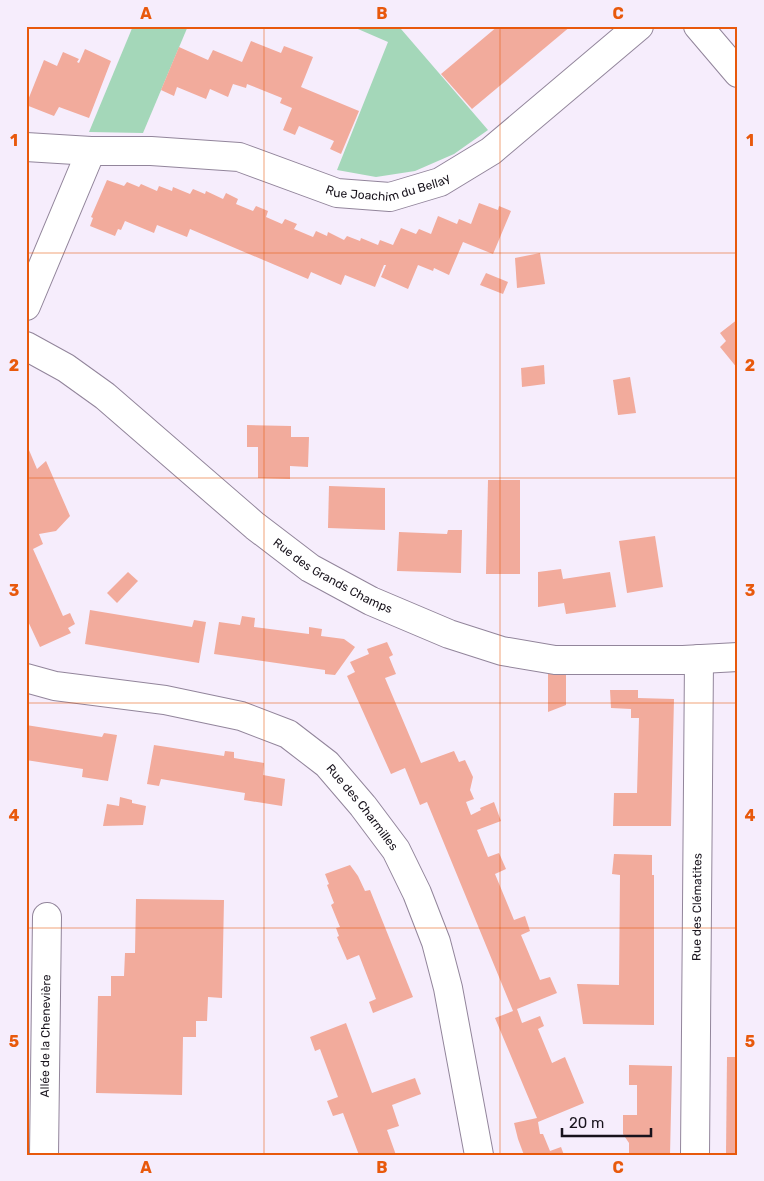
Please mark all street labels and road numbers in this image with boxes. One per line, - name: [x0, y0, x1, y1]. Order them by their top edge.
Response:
- street label: Rue Joachim du Bellay: [324, 170, 453, 204]
- street label: Rue des Grands Champs: [270, 535, 394, 616]
- street label: Rue des Charmilles: [323, 761, 401, 853]
- street label: Rue des Clématites: [690, 853, 704, 961]
- street label: Allée de la Chenevière: [38, 974, 53, 1098]

